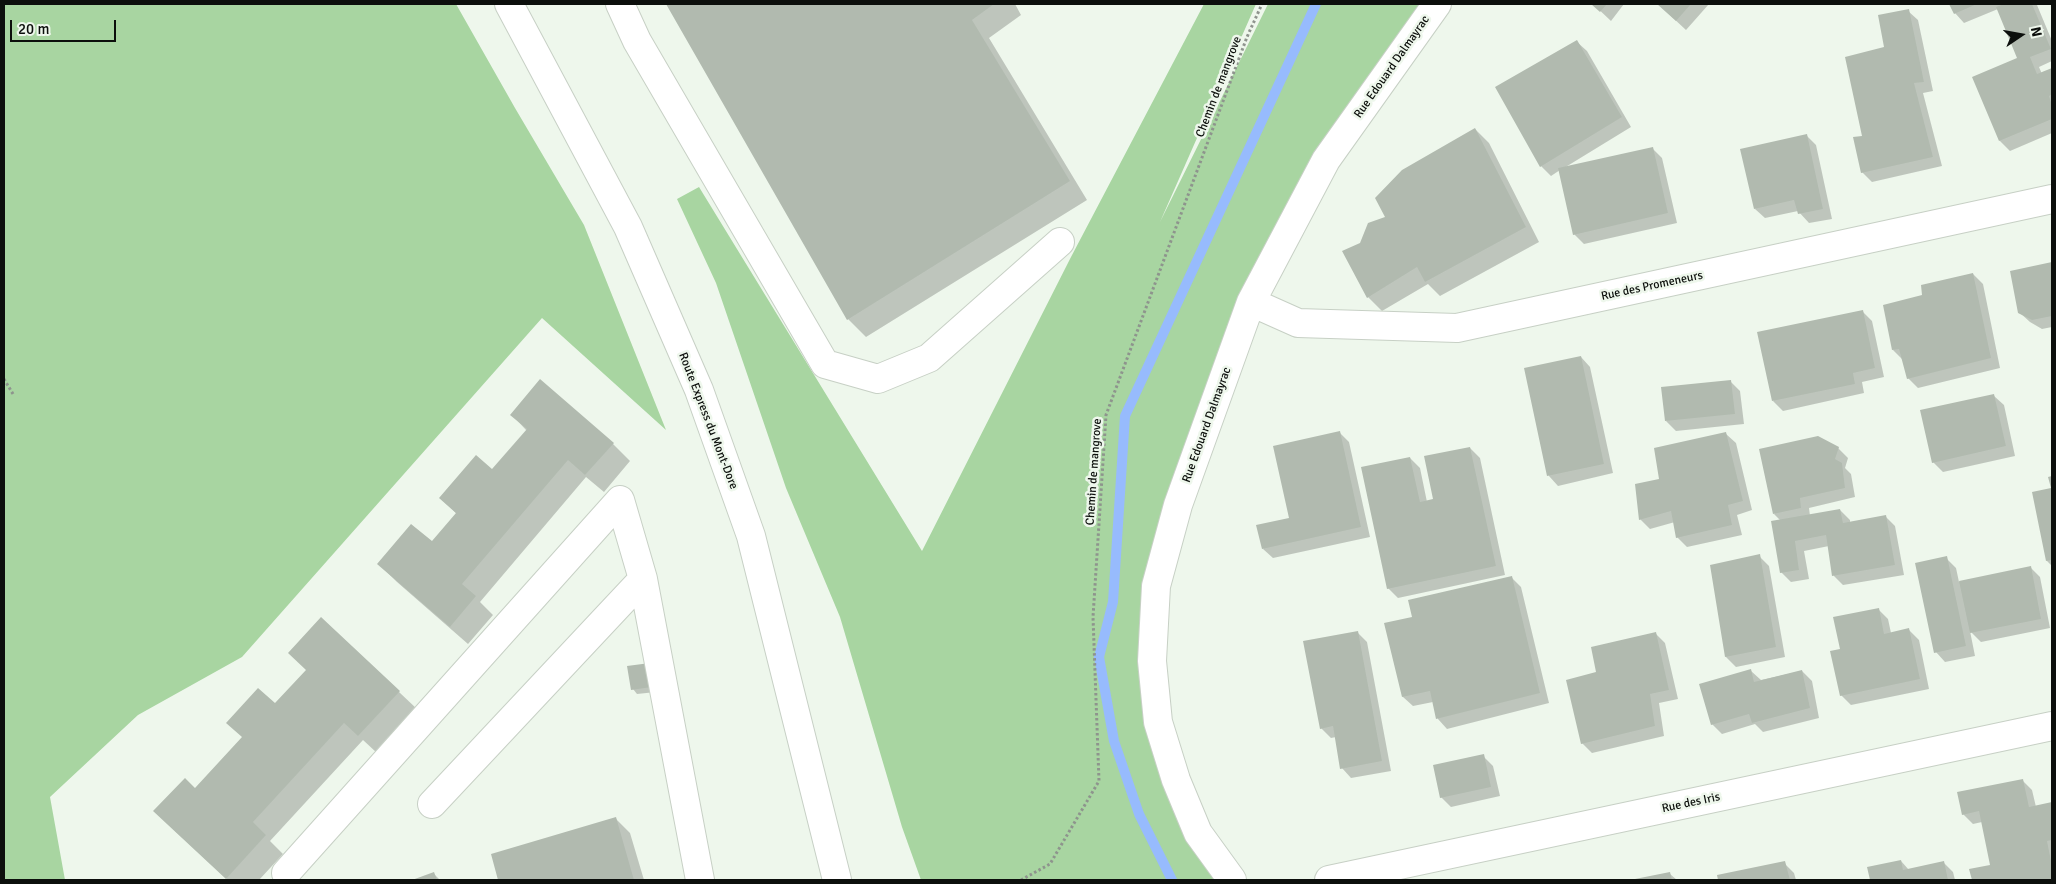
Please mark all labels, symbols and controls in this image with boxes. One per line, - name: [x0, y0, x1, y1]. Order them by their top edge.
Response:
- scale bar: [12, 10, 119, 42]
- north arrow: [1996, 10, 2046, 60]
- street label: Rue Edouard Dalmayrac: [1351, 13, 1433, 121]
- text: 20 m: [18, 20, 49, 38]
- text: N: [2027, 25, 2045, 38]
- street label: Chemin de mangrove: [1193, 35, 1245, 139]
- street label: Rue des Promeneurs: [1600, 268, 1704, 304]
- street label: Route Express du Mont-Dore: [675, 351, 741, 491]
- street label: Rue Edouard Dalmayrac: [1179, 365, 1235, 485]
- street label: Chemin de mangrove: [1083, 418, 1105, 526]
- street label: Rue des Iris: [1661, 790, 1721, 816]

